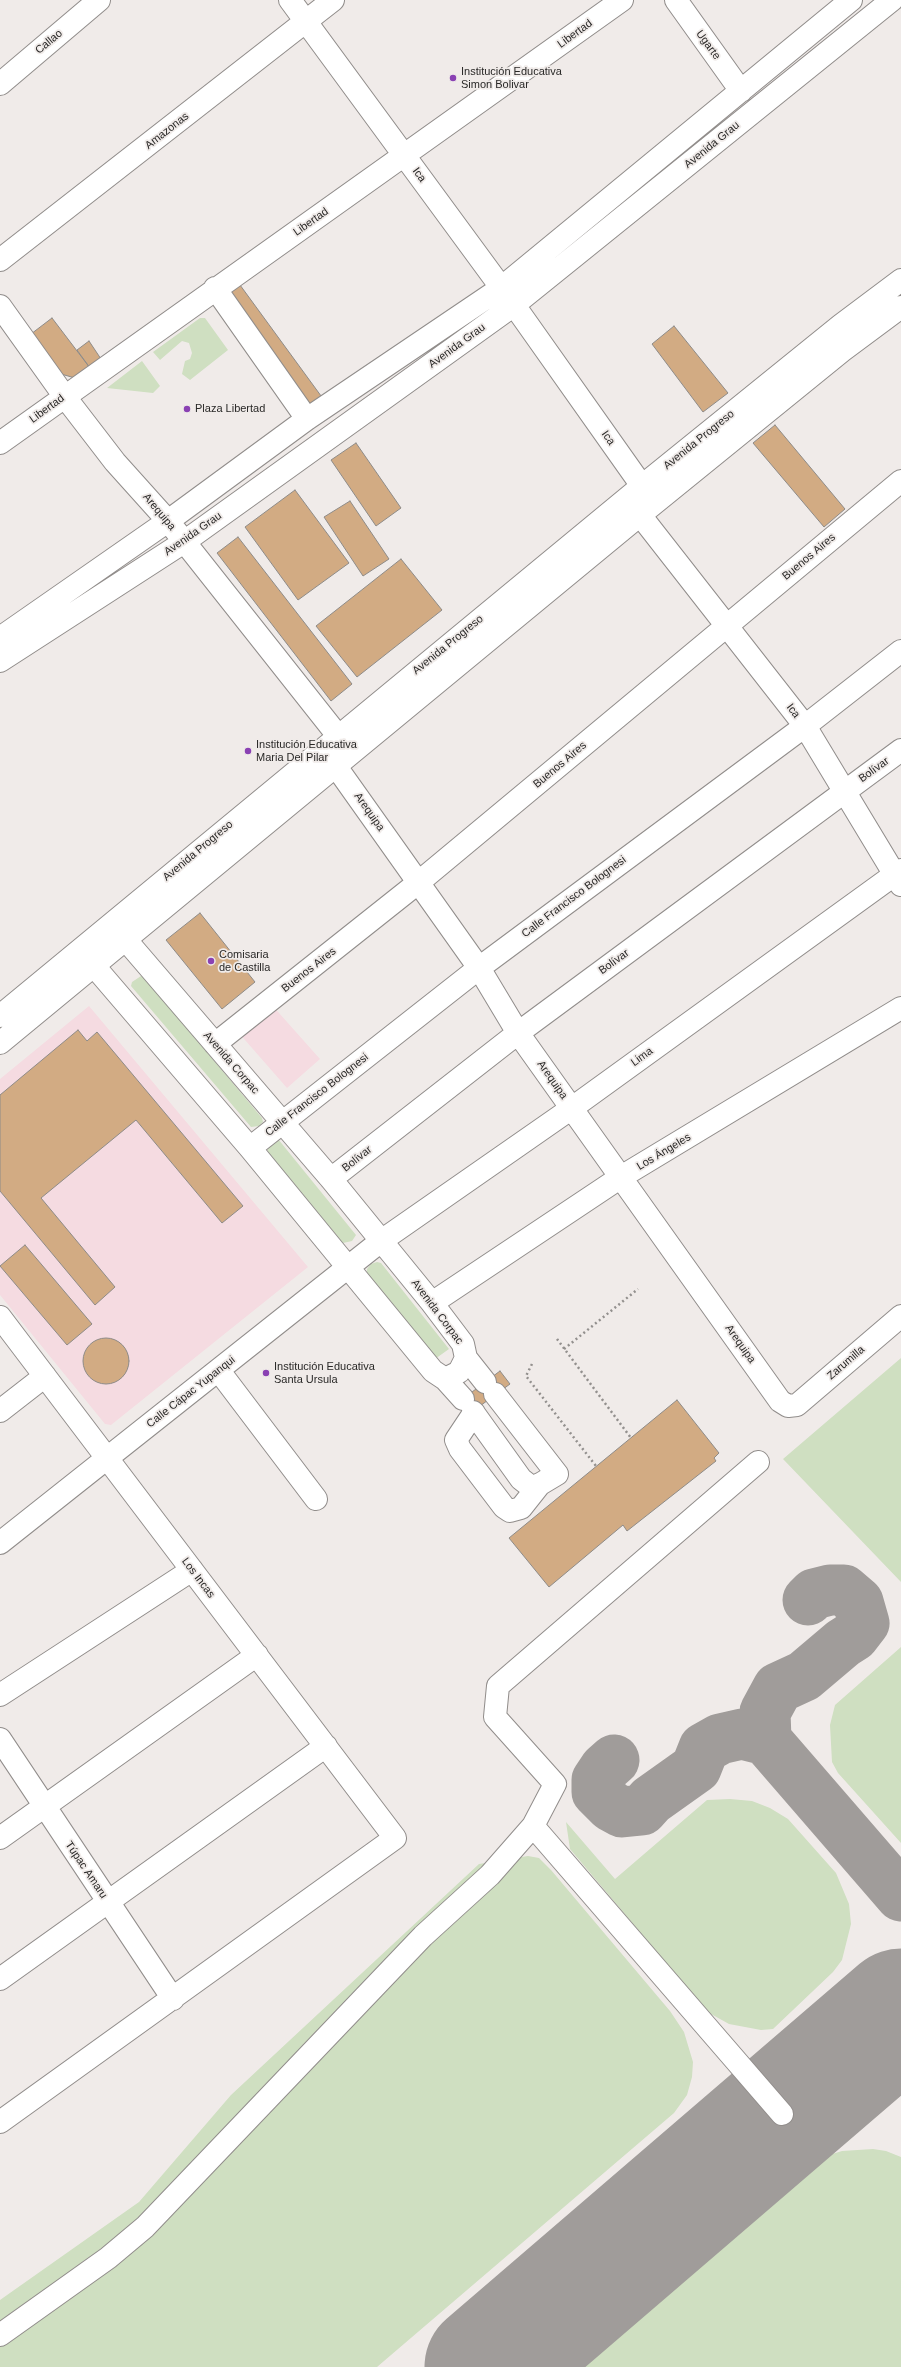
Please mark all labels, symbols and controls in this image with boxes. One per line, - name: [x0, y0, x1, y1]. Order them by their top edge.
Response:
- street label: Libertad: [555, 17, 595, 51]
- street label: Callao: [33, 27, 65, 57]
- street label: Ugarte: [693, 28, 723, 62]
- place label: Institución Educativa Simon Bolivar: [461, 65, 562, 91]
- marker: Institución Educativa Simon Bolivar: [448, 73, 458, 83]
- street label: Amazonas: [142, 110, 192, 152]
- street label: Avenida Grau: [682, 119, 742, 171]
- street label: Ica: [409, 165, 429, 185]
- street label: Libertad: [291, 205, 331, 239]
- street label: Avenida Grau: [426, 321, 488, 371]
- street label: Libertad: [27, 392, 67, 426]
- place label: Plaza Libertad: [195, 402, 265, 416]
- marker: Plaza Libertad: [182, 404, 192, 414]
- street label: Avenida Progreso: [661, 407, 737, 473]
- street label: Ica: [598, 428, 618, 448]
- street label: Arequipa: [140, 491, 178, 533]
- street label: Avenida Grau: [162, 509, 224, 559]
- street label: Buenos Aires: [780, 531, 838, 583]
- street label: Avenida Progreso: [410, 612, 486, 678]
- street label: Ica: [783, 701, 803, 721]
- place label: Institución Educativa Maria Del Pilar: [256, 738, 357, 764]
- street label: Buenos Aires: [531, 739, 589, 791]
- marker: Institución Educativa Maria Del Pilar: [243, 746, 253, 756]
- street label: Bolívar: [856, 755, 892, 785]
- street label: Arequipa: [351, 790, 387, 834]
- street label: Avenida Progreso: [160, 818, 236, 884]
- street label: Calle Francisco Bolognesi: [519, 853, 629, 941]
- street label: Buenos Aires: [279, 945, 339, 995]
- street label: Bolívar: [596, 947, 632, 977]
- place label: Comisaria de Castilla: [219, 948, 270, 974]
- marker: Comisaria de Castilla: [206, 956, 216, 966]
- street label: Avenida Corpac: [200, 1029, 262, 1097]
- street label: Lima: [628, 1045, 656, 1069]
- street label: Calle Francisco Bolognesi: [263, 1051, 371, 1139]
- street label: Arequipa: [534, 1058, 570, 1102]
- street label: Los Ángeles: [635, 1131, 693, 1173]
- street label: Bolívar: [339, 1143, 375, 1175]
- street label: Avenida Corpac: [408, 1277, 466, 1347]
- street label: Arequipa: [722, 1322, 758, 1366]
- street label: Zarumilla: [825, 1343, 867, 1383]
- street label: Calle Cápac Yupanqui: [144, 1353, 238, 1431]
- place label: Institución Educativa Santa Ursula: [274, 1360, 375, 1386]
- marker: Institución Educativa Santa Ursula: [261, 1368, 271, 1378]
- street label: Los Incas: [179, 1555, 217, 1601]
- street label: Túpac Amaru: [62, 1839, 110, 1901]

